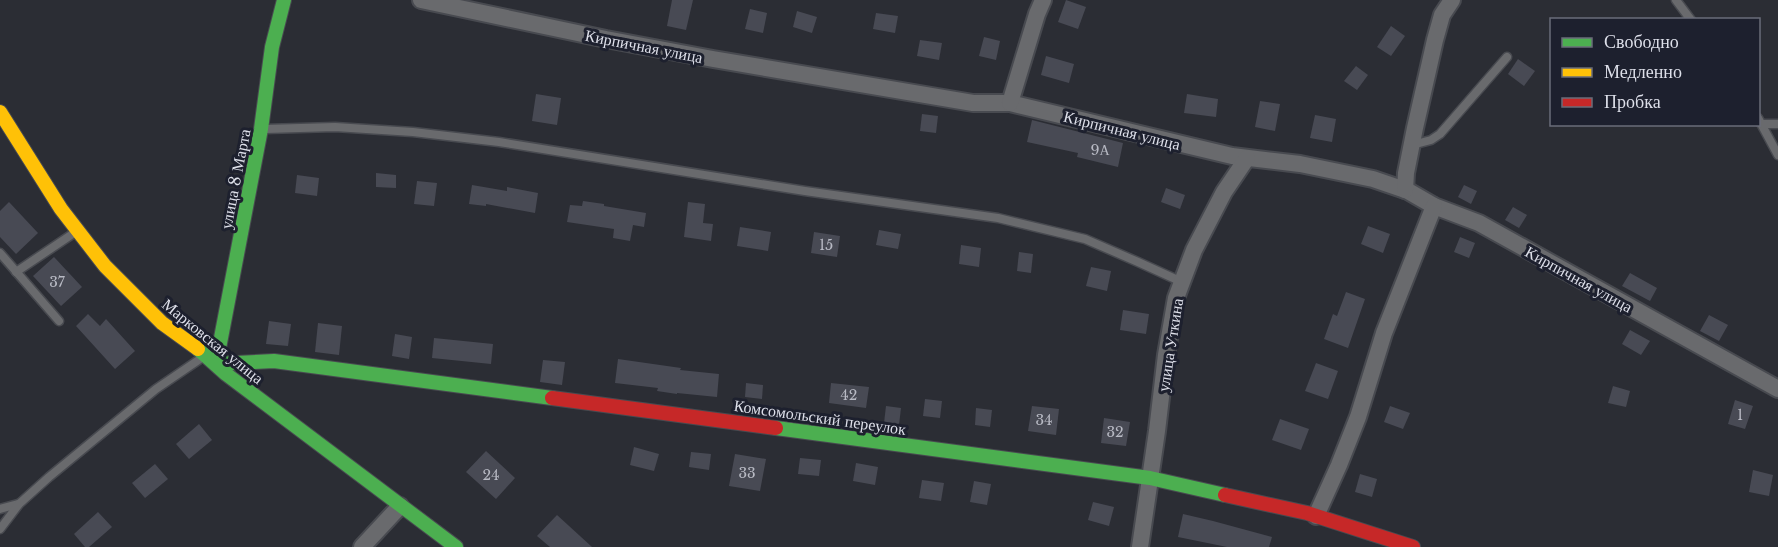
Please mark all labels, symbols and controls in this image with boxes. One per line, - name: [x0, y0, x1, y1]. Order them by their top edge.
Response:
- legend: [1550, 18, 1760, 126]
- street label: Кирпичная улица: [583, 25, 705, 67]
- text: Свободно: [1604, 31, 1679, 53]
- text: Медленно: [1604, 61, 1682, 83]
- text: Пробка: [1604, 91, 1661, 113]
- street label: Кирпичная улица: [1062, 106, 1182, 154]
- street label: улица 8 Марта: [215, 127, 255, 231]
- house number: 9А: [1090, 141, 1110, 159]
- house number: 15: [819, 236, 833, 254]
- street label: Кирпичная улица: [1522, 241, 1636, 317]
- house number: 37: [49, 273, 66, 291]
- street label: Марковская улица: [158, 294, 268, 388]
- street label: улица Уткина: [1153, 297, 1187, 393]
- house number: 42: [841, 386, 857, 404]
- street label: Комсомольский переулок: [733, 395, 908, 439]
- house number: 1: [1737, 406, 1743, 424]
- house number: 34: [1036, 411, 1052, 429]
- house number: 32: [1106, 423, 1124, 441]
- house number: 33: [738, 464, 756, 482]
- house number: 24: [483, 466, 499, 484]

